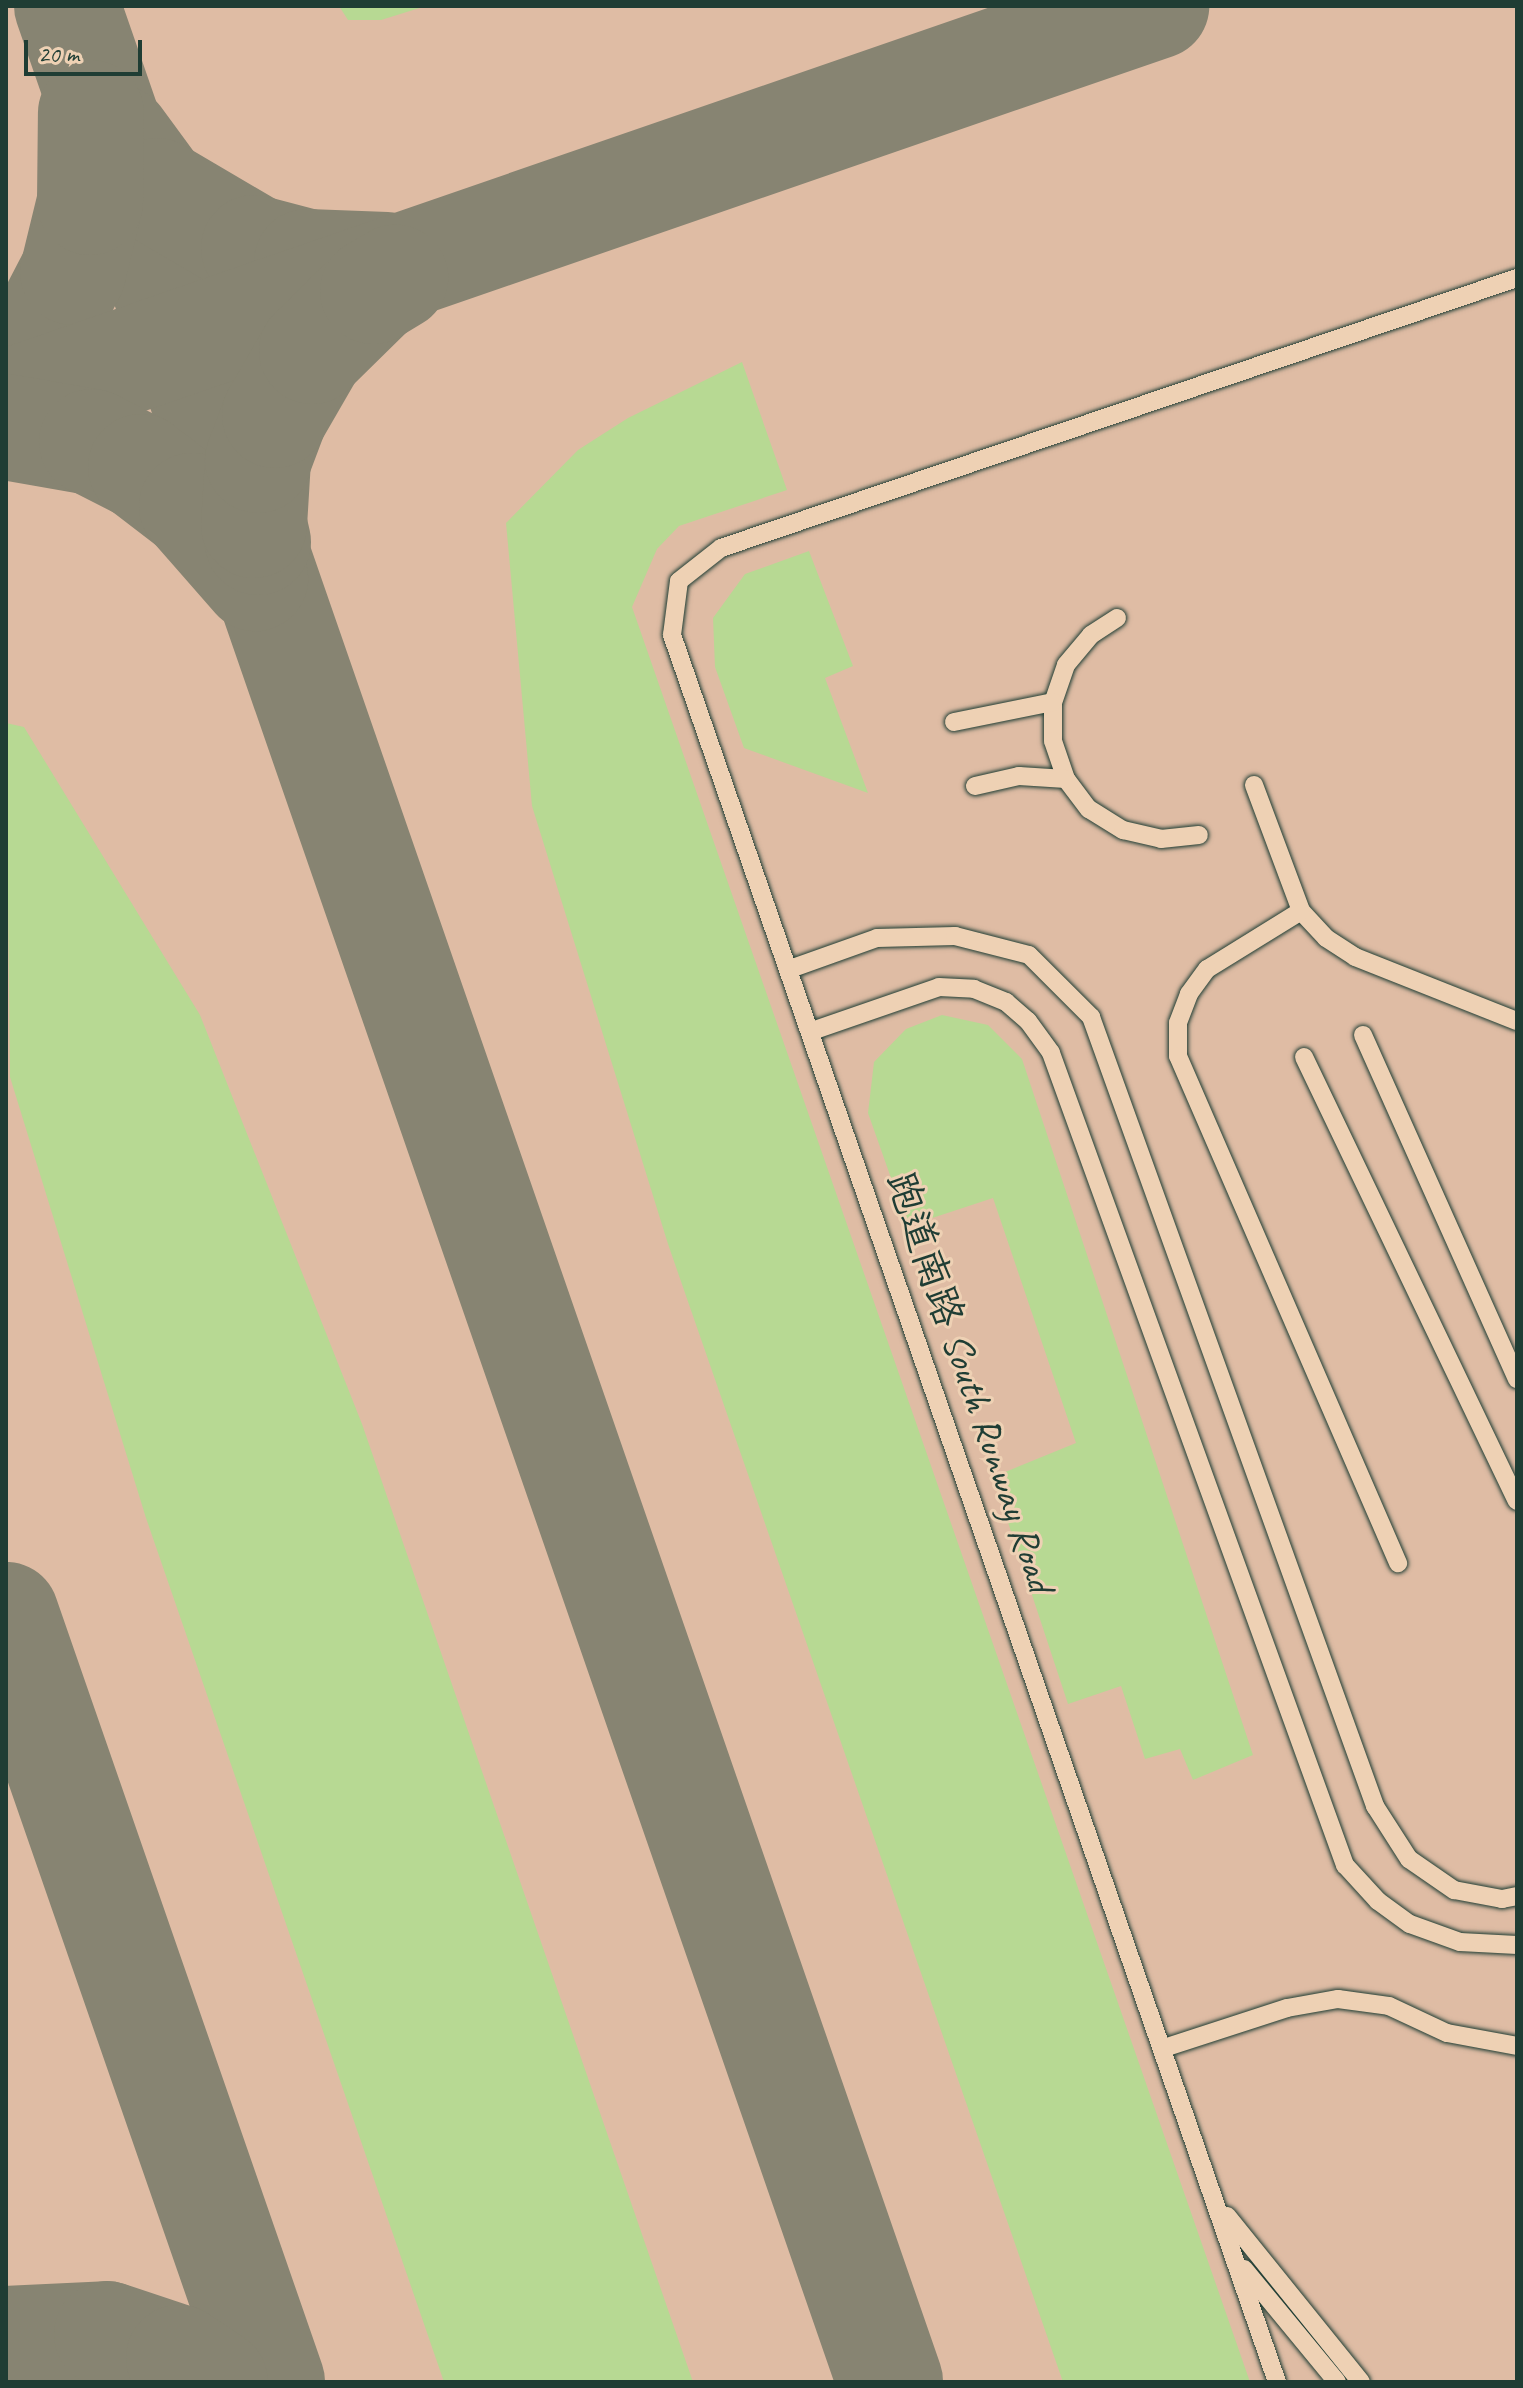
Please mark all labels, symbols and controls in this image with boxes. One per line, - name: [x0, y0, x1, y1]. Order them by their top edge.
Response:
- scale bar: [28, 24, 146, 74]
- text: 20 m: [38, 39, 79, 69]
- street label: 跑道南路 South Runway Road: [877, 1167, 1065, 1597]

